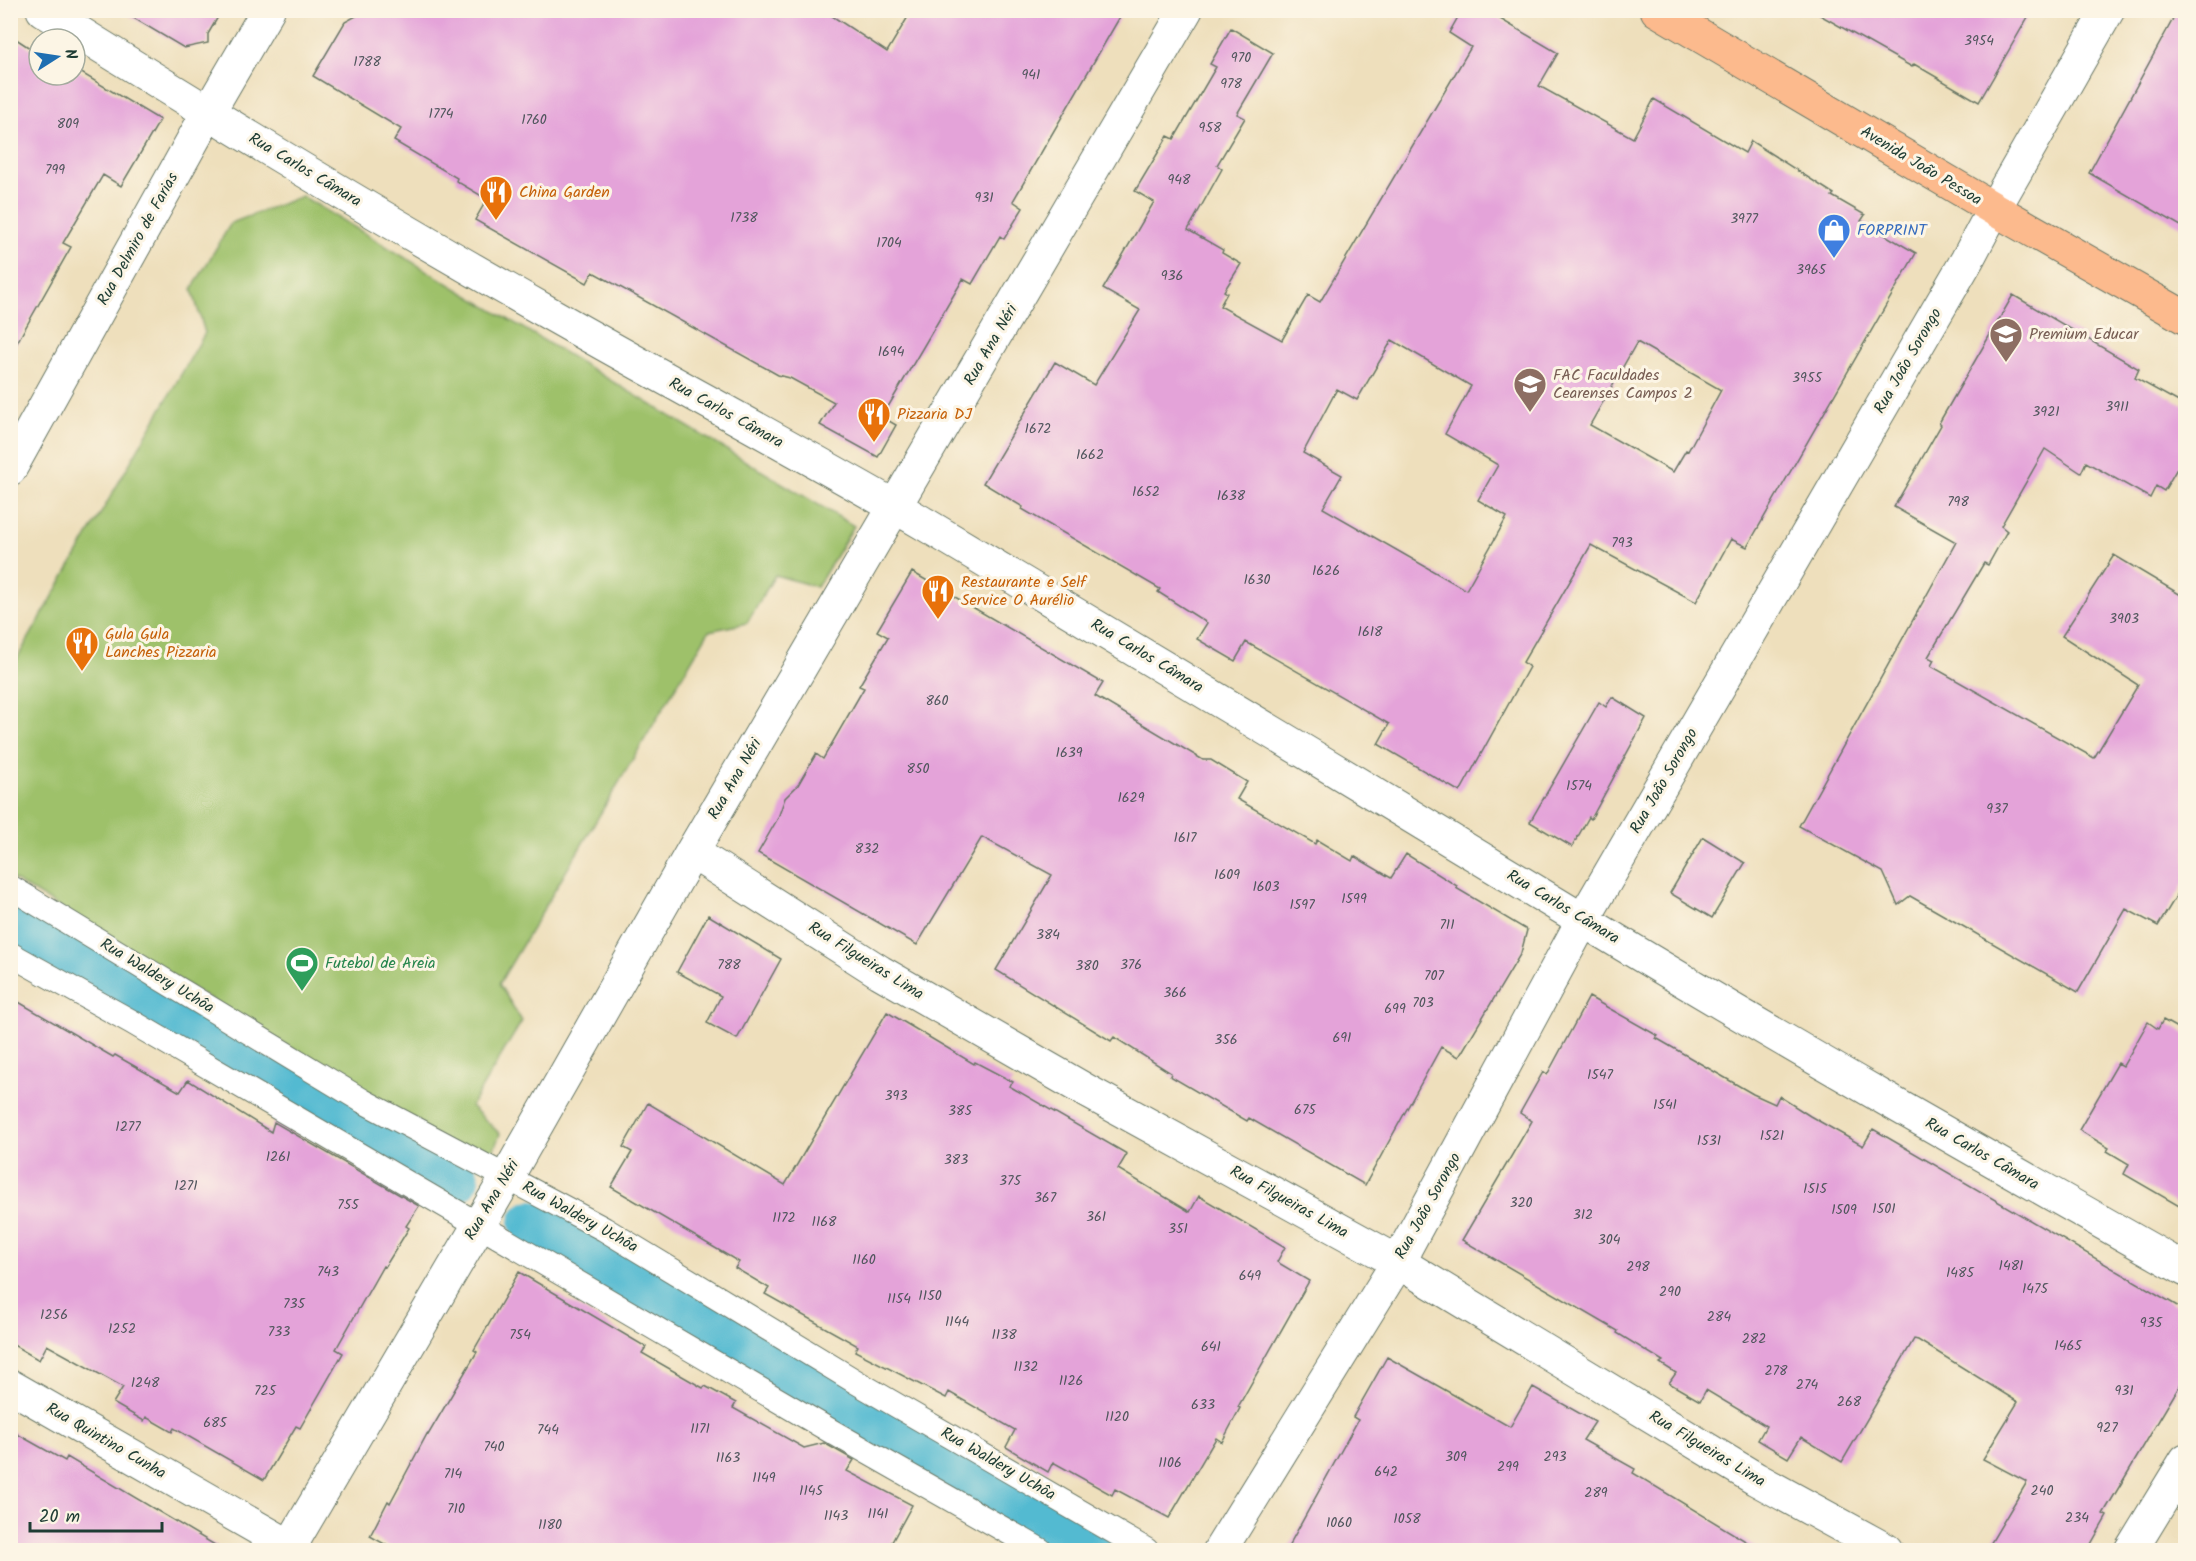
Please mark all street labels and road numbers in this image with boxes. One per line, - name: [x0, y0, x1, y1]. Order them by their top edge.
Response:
- street label: Avenida João Pessoa: [1855, 120, 1987, 212]
- street label: Rua Carlos Câmara: [244, 126, 366, 214]
- street label: Rua Delmiro de Farias: [91, 168, 185, 310]
- street label: Rua Ana Néri: [958, 299, 1025, 390]
- street label: Rua João Sorongo: [1868, 303, 1948, 419]
- street label: Rua Carlos Câmara: [664, 371, 788, 455]
- street label: Rua Carlos Câmara: [1086, 612, 1208, 700]
- street label: Rua João Sorongo: [1624, 723, 1704, 839]
- street label: Rua Ana Néri: [702, 733, 769, 824]
- street label: Rua Carlos Câmara: [1502, 863, 1624, 951]
- street label: Rua Filgueiras Lima: [803, 915, 929, 1007]
- street label: Rua Waldery Uchôa: [95, 932, 219, 1020]
- street label: Rua Carlos Câmara: [1920, 1111, 2044, 1197]
- street label: Rua João Sorongo: [1388, 1148, 1468, 1264]
- street label: Rua Ana Néri: [458, 1154, 527, 1245]
- street label: Rua Filgueiras Lima: [1225, 1159, 1353, 1245]
- street label: Rua Waldery Uchôa: [517, 1175, 643, 1259]
- street label: Rua Quintino Cunha: [41, 1396, 171, 1486]
- street label: Rua Filgueiras Lima: [1644, 1404, 1770, 1494]
- street label: Rua Waldery Uchôa: [936, 1421, 1060, 1507]

